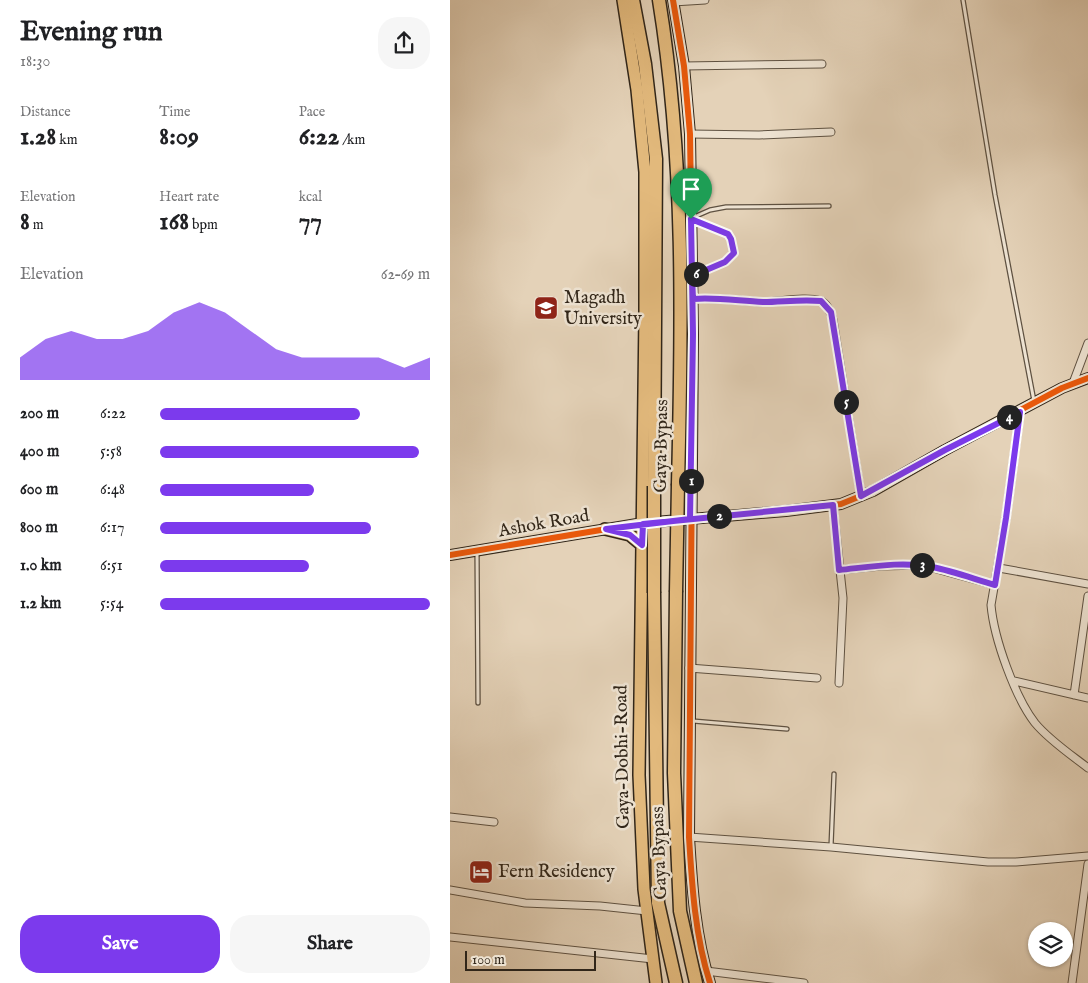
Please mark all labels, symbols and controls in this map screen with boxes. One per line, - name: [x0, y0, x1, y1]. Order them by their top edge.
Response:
- text: Evening run: [20, 15, 163, 50]
- button: share: [378, 17, 430, 69]
- text: 18:30: [20, 52, 50, 72]
- text: Distance: [20, 103, 71, 121]
- text: Time: [159, 103, 190, 121]
- text: Pace: [299, 103, 325, 121]
- text: 1.28: [20, 121, 56, 153]
- text: 8:09: [159, 121, 199, 153]
- text: 6:22: [299, 121, 339, 153]
- text: km: [56, 131, 78, 149]
- text: /km: [339, 131, 365, 149]
- pin: [670, 168, 712, 219]
- icon: arrive: [677, 175, 705, 203]
- text: Elevation: [20, 188, 76, 206]
- text: Heart rate: [159, 188, 219, 206]
- text: kcal: [299, 188, 322, 206]
- text: 8: [20, 206, 30, 238]
- text: 168: [159, 206, 189, 238]
- text: 77: [299, 206, 322, 238]
- text: m: [30, 216, 44, 234]
- text: bpm: [189, 216, 218, 234]
- pin: 6: [684, 262, 708, 286]
- text: Elevation: [20, 265, 83, 285]
- text: 62–69 m: [381, 265, 430, 285]
- text: 6: [694, 265, 699, 283]
- place label: Magadh University: [564, 287, 642, 331]
- school or university icon: Magadh University: [533, 295, 559, 321]
- pin: 5: [834, 390, 858, 414]
- text: 5: [844, 393, 849, 411]
- street label: Gaya Bypass: [650, 399, 674, 493]
- text: 200 m: [20, 404, 59, 424]
- text: 6:22: [100, 404, 126, 424]
- pin: 4: [996, 404, 1022, 430]
- text: 4: [1006, 408, 1013, 426]
- text: 400 m: [20, 442, 59, 462]
- text: 5:58: [100, 442, 122, 462]
- pin: 1: [678, 468, 704, 494]
- text: 1: [689, 472, 694, 490]
- text: 600 m: [20, 480, 58, 500]
- text: 6:48: [100, 480, 125, 500]
- pin: 2: [706, 504, 732, 528]
- street label: Ashok Road: [496, 505, 592, 543]
- text: 2: [716, 507, 723, 525]
- text: 800 m: [20, 518, 58, 538]
- text: 6:17: [100, 518, 124, 538]
- pin: 3: [910, 552, 934, 578]
- text: 1.0 km: [20, 556, 62, 576]
- text: 6:51: [100, 556, 123, 576]
- text: 3: [920, 556, 925, 574]
- text: 1.2 km: [20, 594, 61, 614]
- text: 5:54: [100, 594, 124, 614]
- street label: Gaya-Dobhi-Road: [610, 684, 636, 829]
- street label: Gaya Bypass: [647, 806, 673, 900]
- hotel icon: Fern Residency: [468, 859, 494, 885]
- place label: Fern Residency: [498, 861, 615, 884]
- button: Save: [20, 915, 220, 973]
- button: Share: [230, 915, 430, 973]
- map controls: [1028, 922, 1073, 967]
- button: layers: [1028, 922, 1073, 967]
- scale bar: [465, 948, 596, 971]
- text: 100 m: [472, 951, 505, 969]

